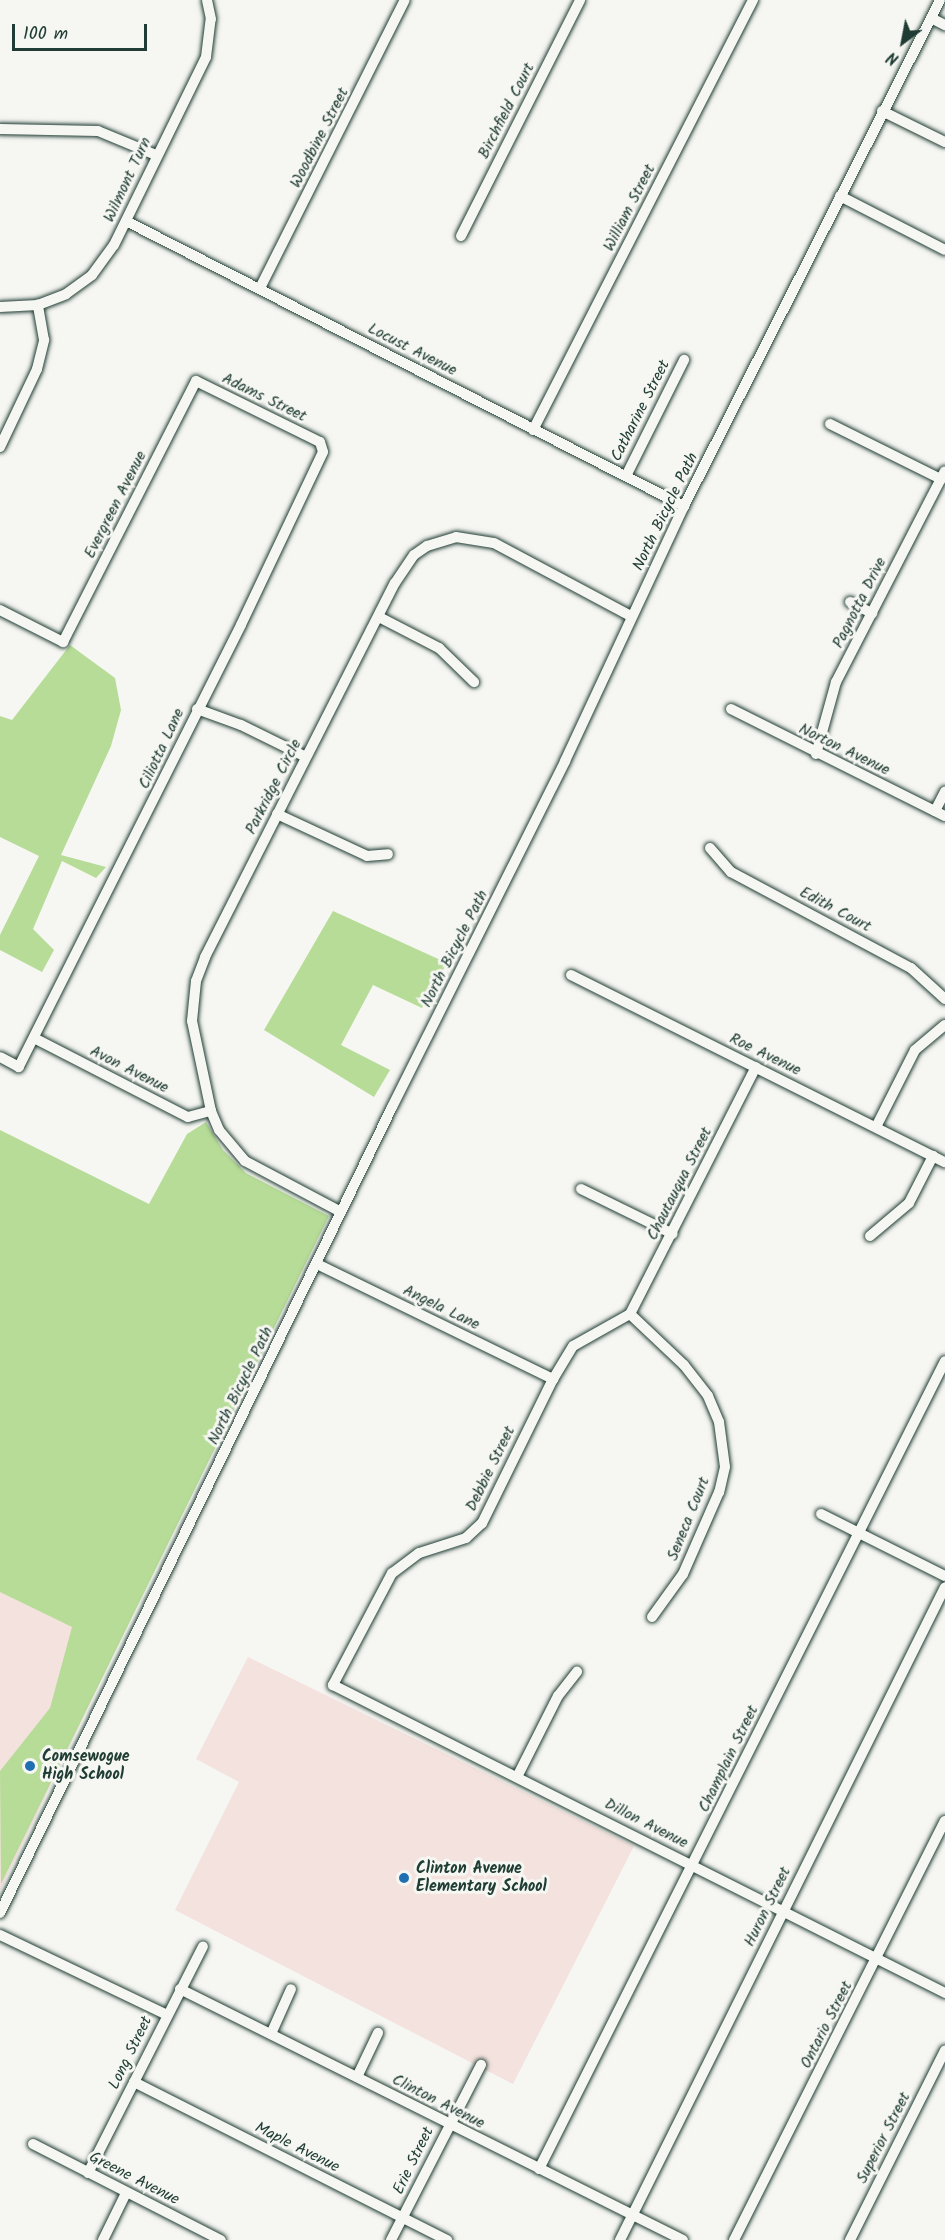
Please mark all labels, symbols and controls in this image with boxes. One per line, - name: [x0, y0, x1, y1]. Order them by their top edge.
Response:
- scale bar: [15, 12, 150, 50]
- north arrow: [873, 12, 933, 72]
- text: 100 m: [23, 20, 68, 49]
- text: N: [882, 44, 904, 71]
- street label: Birchfield Court: [475, 60, 539, 162]
- street label: Woodbine Street: [286, 85, 354, 191]
- street label: Wilmont Turn: [100, 135, 156, 225]
- street label: William Street: [600, 161, 660, 255]
- street label: Locust Avenue: [364, 319, 460, 381]
- street label: Catharine Street: [607, 357, 675, 465]
- street label: Adams Street: [219, 369, 309, 427]
- street label: Evergreen Avenue: [81, 448, 151, 562]
- street label: North Bicycle Path: [629, 450, 703, 574]
- street label: Pagnotta Drive: [829, 554, 891, 652]
- street label: Ciliotta Lane: [135, 706, 189, 792]
- street label: Norton Avenue: [795, 720, 893, 780]
- street label: Parkridge Circle: [242, 736, 306, 838]
- street label: Edith Court: [796, 883, 874, 937]
- street label: North Bicycle Path: [417, 887, 493, 1011]
- street label: Roe Avenue: [726, 1029, 804, 1081]
- street label: Avon Avenue: [86, 1042, 172, 1098]
- street label: Chautauqua Street: [643, 1124, 717, 1244]
- street label: Angela Lane: [400, 1281, 482, 1335]
- street label: North Bicycle Path: [204, 1324, 278, 1448]
- street label: Debbie Street: [462, 1423, 520, 1515]
- street label: Seneca Court: [664, 1474, 714, 1564]
- street label: Champlain Street: [695, 1702, 763, 1816]
- place label: Comsewogue High School: [42, 1747, 129, 1785]
- marker: Comsewogue High School: [23, 1759, 37, 1773]
- street label: Dillon Avenue: [601, 1795, 691, 1853]
- place label: Clinton Avenue Elementary School: [416, 1859, 547, 1897]
- street label: Huron Street: [740, 1864, 796, 1950]
- marker: Clinton Avenue Elementary School: [397, 1871, 411, 1885]
- street label: Ontario Street: [797, 1978, 857, 2072]
- street label: Long Street: [105, 2013, 157, 2093]
- street label: Clinton Avenue: [388, 2070, 488, 2134]
- street label: Superior Street: [853, 2089, 915, 2187]
- street label: Maple Avenue: [251, 2118, 343, 2178]
- street label: Erie Street: [389, 2124, 439, 2198]
- street label: Greene Avenue: [86, 2148, 182, 2210]

